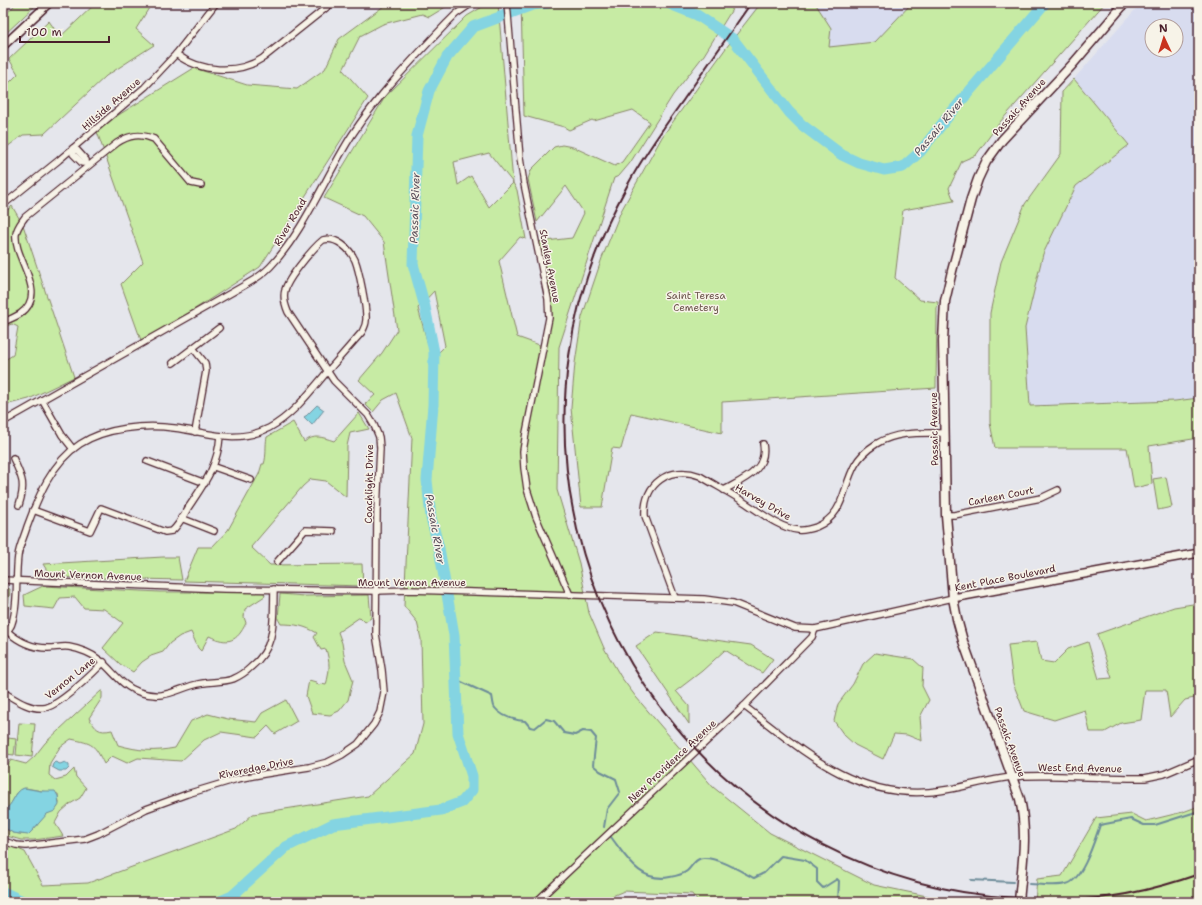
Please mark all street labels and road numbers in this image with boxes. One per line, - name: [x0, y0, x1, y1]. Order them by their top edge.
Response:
- street label: Hillside Avenue: [79, 75, 143, 133]
- street label: Passaic Avenue: [990, 75, 1049, 139]
- street label: River Road: [271, 195, 310, 248]
- street label: Stanley Avenue: [536, 228, 564, 304]
- street label: Passaic Avenue: [927, 392, 941, 466]
- street label: Coachlight Drive: [362, 444, 376, 524]
- street label: Harvey Drive: [733, 481, 794, 523]
- street label: Carleen Court: [967, 483, 1035, 509]
- street label: Kent Place Boulevard: [953, 562, 1057, 594]
- street label: Mount Vernon Avenue: [34, 567, 142, 583]
- street label: Mount Vernon Avenue: [358, 576, 466, 589]
- street label: Vernon Lane: [42, 654, 98, 702]
- street label: Passaic Avenue: [991, 705, 1029, 779]
- street label: New Providence Avenue: [625, 716, 719, 805]
- street label: Riveredge Drive: [217, 754, 295, 782]
- street label: West End Avenue: [1038, 761, 1123, 775]

